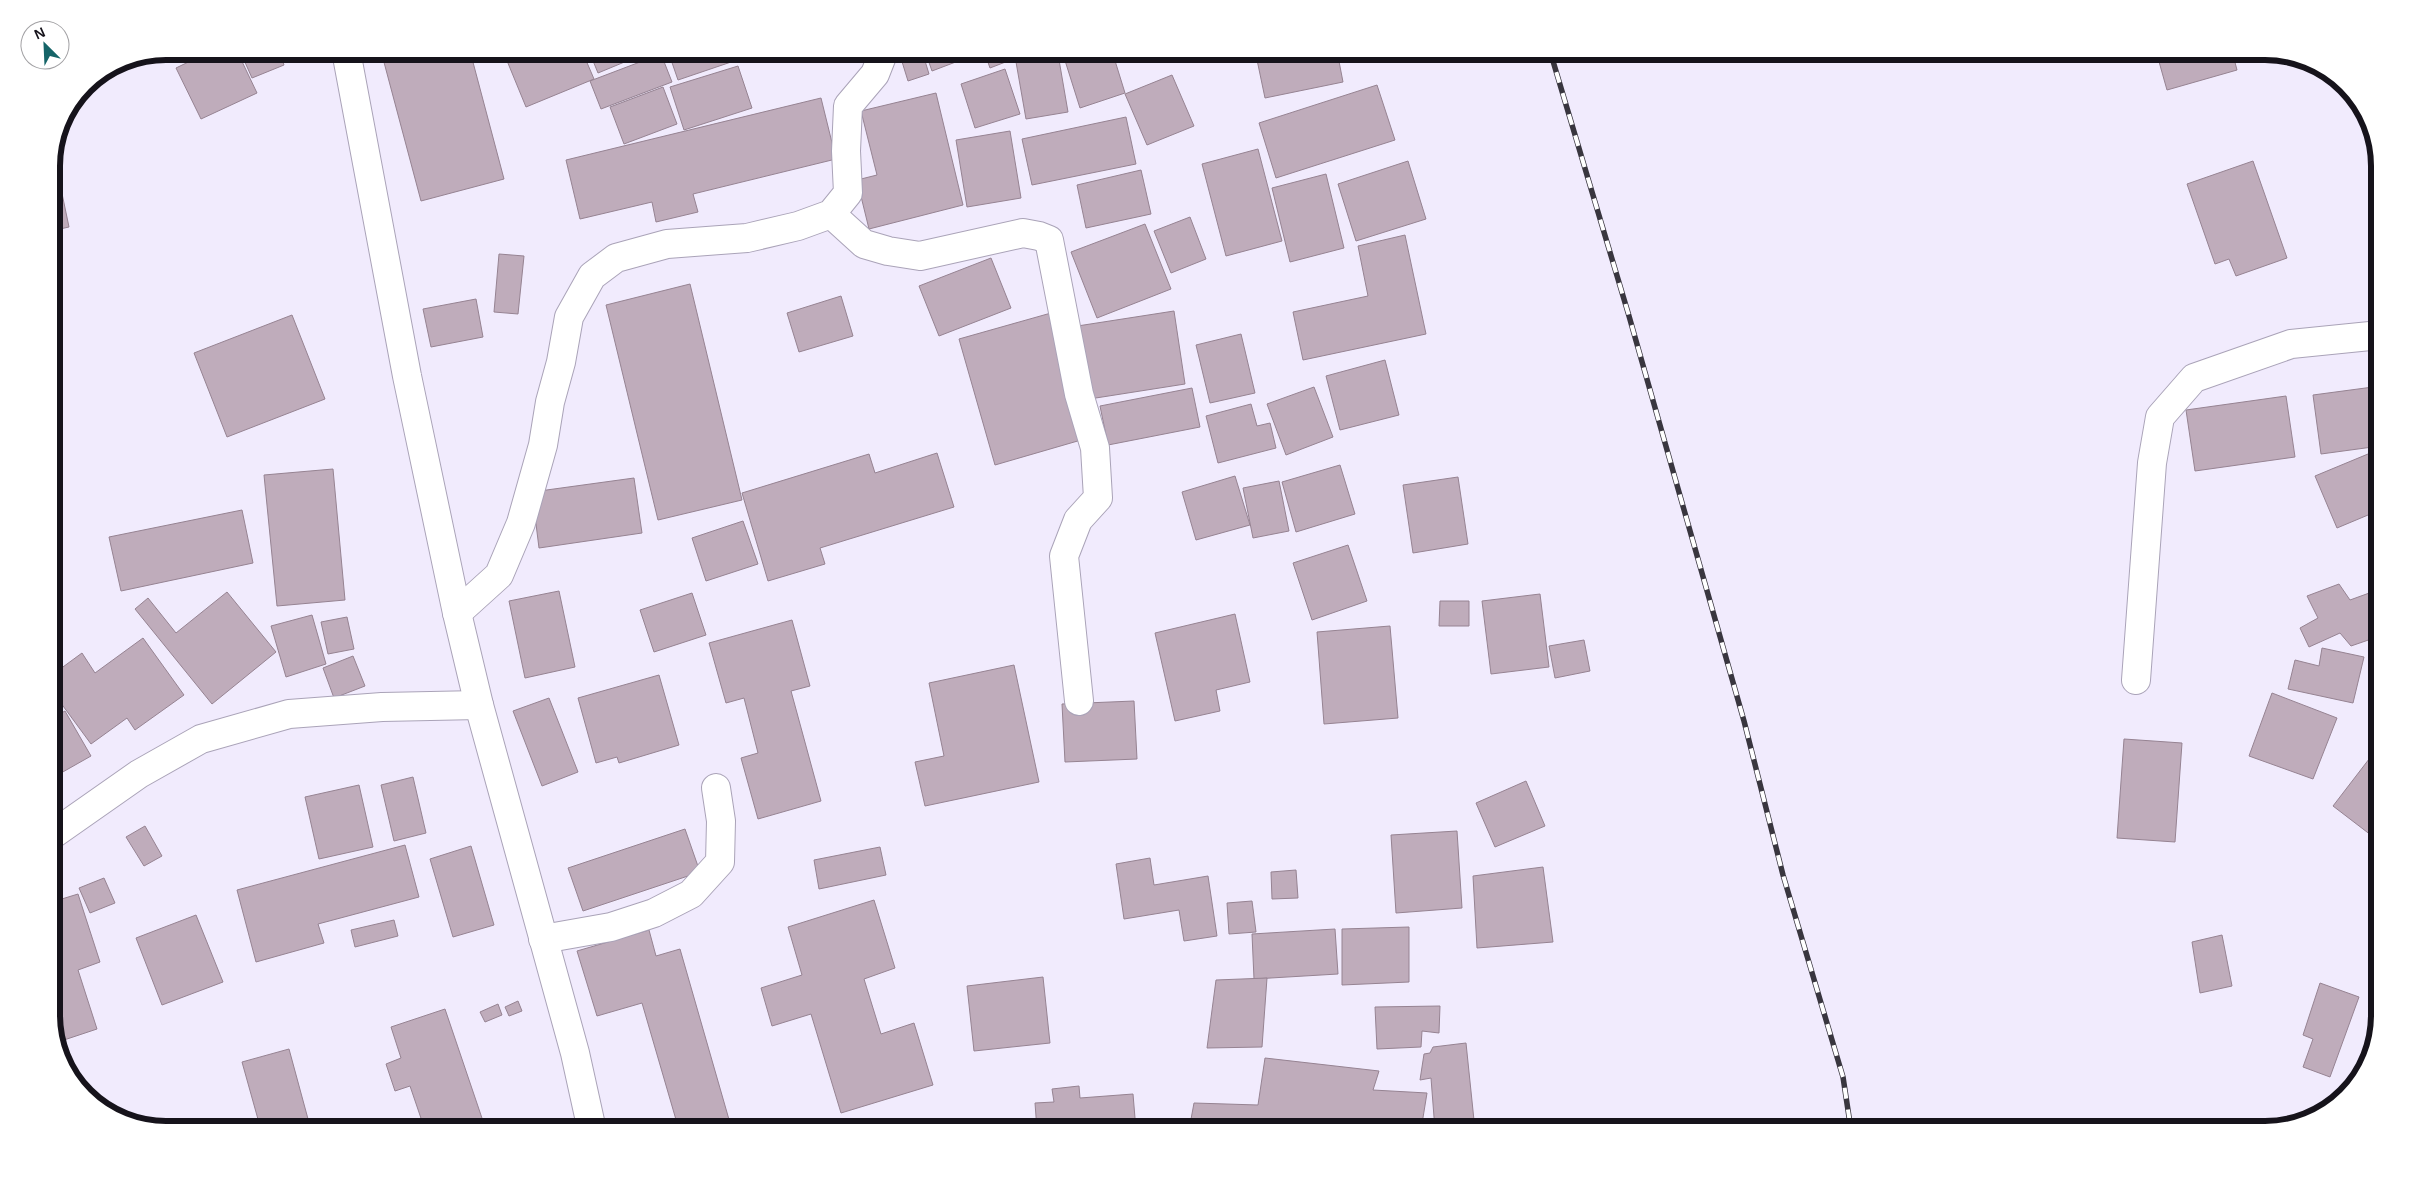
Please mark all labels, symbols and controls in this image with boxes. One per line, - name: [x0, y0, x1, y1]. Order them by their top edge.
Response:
- north arrow: [20, 20, 70, 70]
- text: N: [32, 24, 48, 42]

